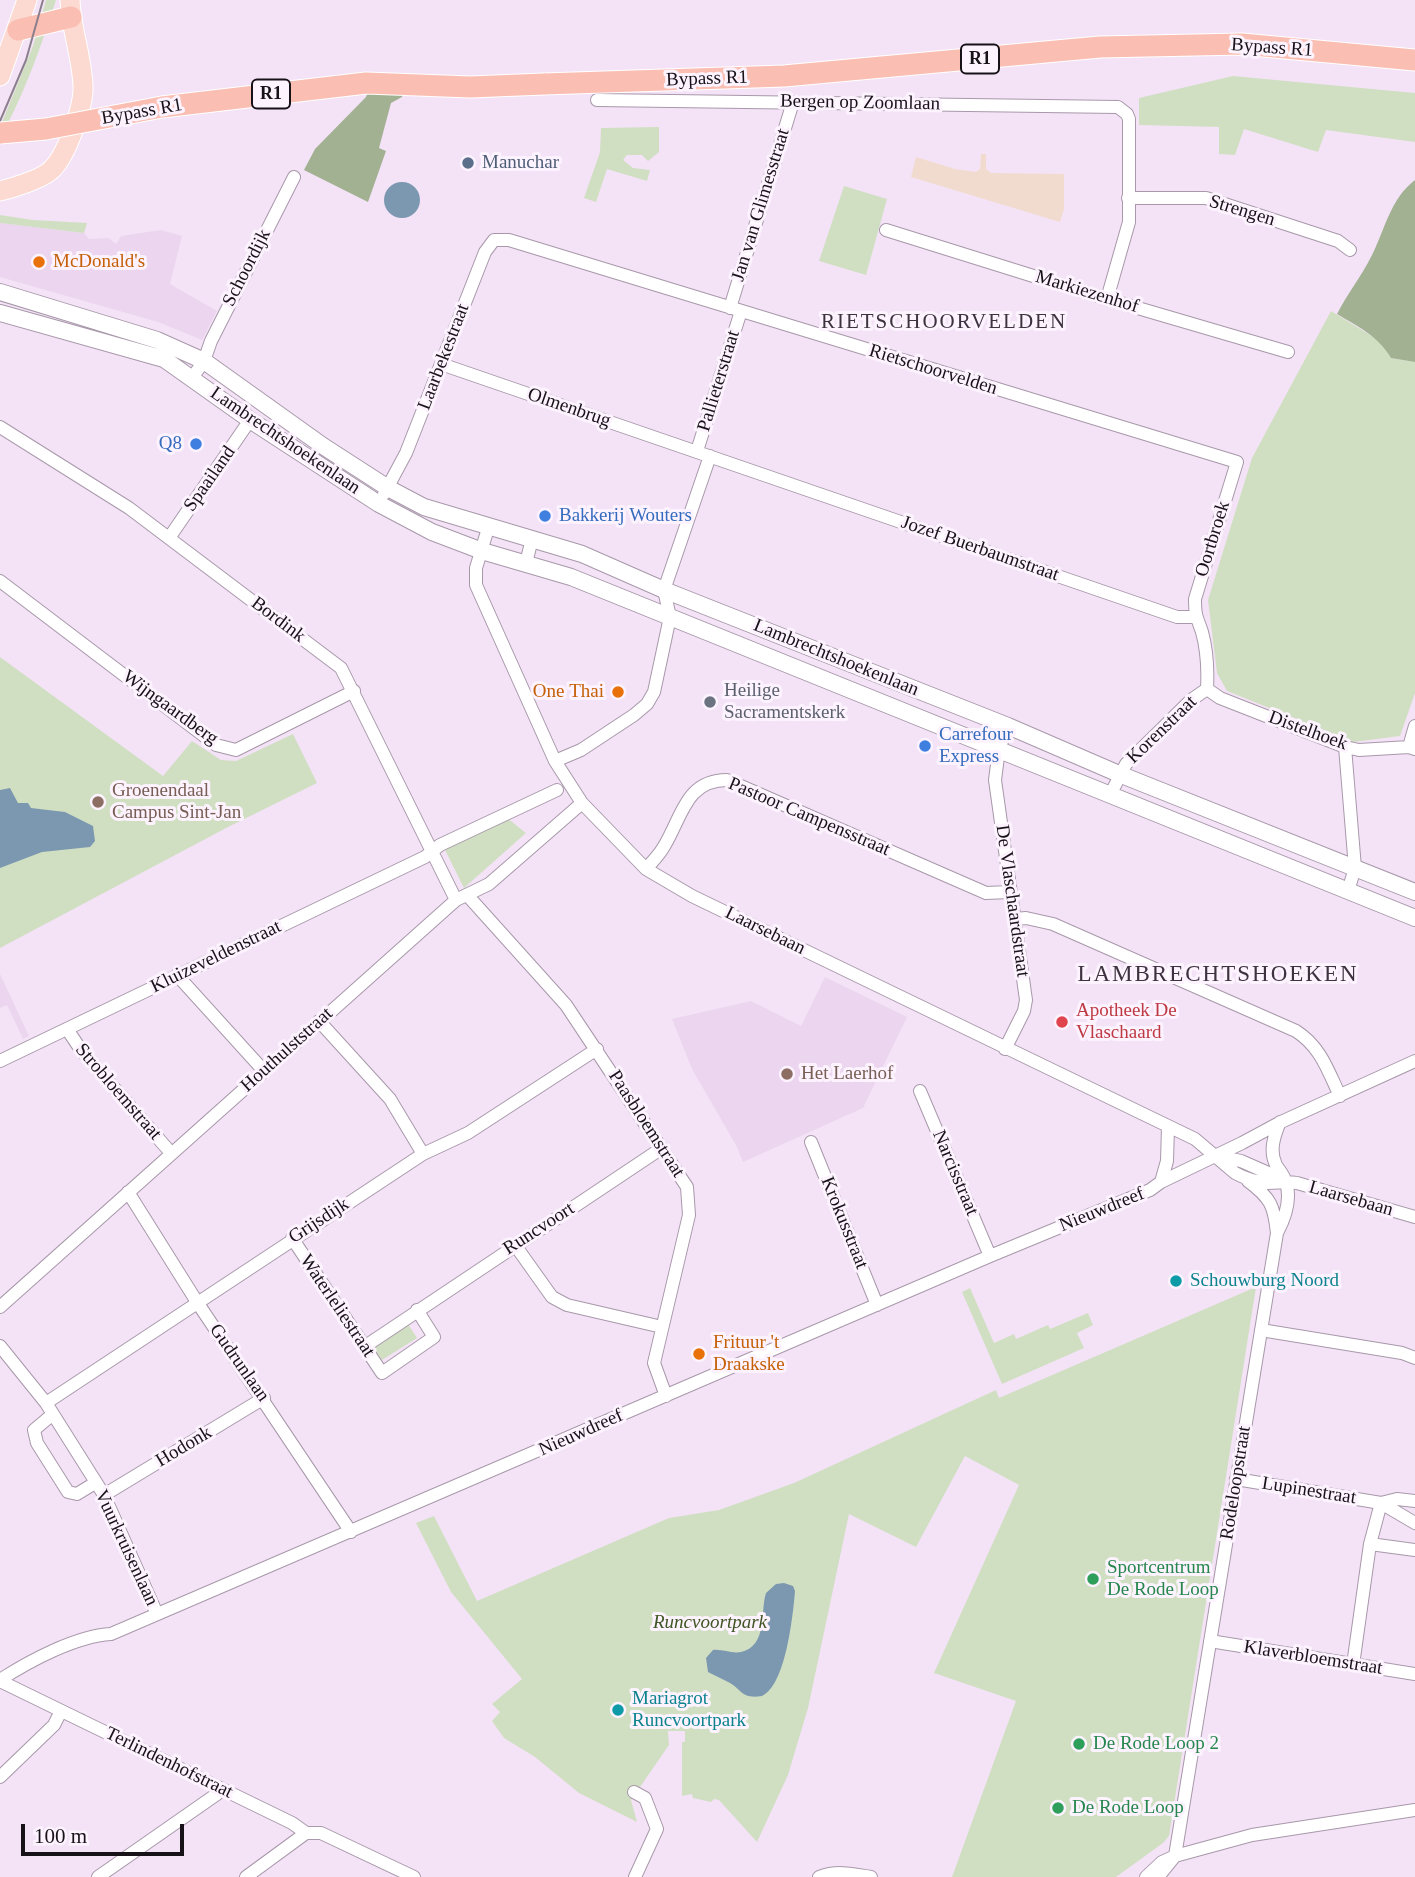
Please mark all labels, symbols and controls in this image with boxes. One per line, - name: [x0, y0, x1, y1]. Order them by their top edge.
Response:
- street label: Bypass R1: [1230, 34, 1314, 62]
- road number: R1: [961, 44, 999, 74]
- street label: Bypass R1: [666, 66, 748, 92]
- road number: R1: [252, 80, 290, 108]
- street label: Bergen op Zoomlaan: [780, 90, 940, 116]
- street label: Bypass R1: [100, 94, 184, 130]
- street label: Jan van Glimesstraat: [727, 126, 795, 284]
- place label: Manuchar: [482, 152, 559, 174]
- marker: Manuchar: [460, 155, 476, 171]
- street label: Strengen: [1206, 190, 1278, 232]
- street label: Schoordijk: [218, 226, 276, 310]
- place label: McDonald's: [53, 251, 145, 273]
- marker: McDonald's: [31, 254, 47, 270]
- street label: Markiezenhof: [1033, 266, 1141, 318]
- street label: Laarbekestraat: [413, 301, 475, 413]
- district label: RIETSCHOORVELDEN: [823, 309, 1065, 335]
- street label: Pallieterstraat: [693, 328, 745, 434]
- street label: Rietschoorvelden: [866, 340, 1000, 400]
- street label: Lambrechtshoekenlaan: [206, 382, 364, 500]
- street label: Olmenbrug: [524, 383, 614, 433]
- place label: Q8: [159, 433, 182, 455]
- marker: Q8: [188, 436, 204, 452]
- street label: Spaailand: [179, 442, 241, 516]
- street label: Oortbroek: [1191, 498, 1235, 580]
- place label: Bakkerij Wouters: [559, 505, 692, 527]
- marker: Bakkerij Wouters: [537, 508, 553, 524]
- street label: Jozef Buerbaumstraat: [898, 511, 1062, 587]
- street label: Bordink: [246, 592, 310, 648]
- street label: Lambrechtshoekenlaan: [750, 614, 922, 702]
- street label: Wijngaardberg: [118, 666, 222, 750]
- place label: Heilige Sacramentskerk: [724, 680, 845, 724]
- place label: One Thai: [533, 681, 604, 703]
- marker: One Thai: [610, 684, 626, 700]
- street label: Korenstraat: [1122, 691, 1202, 769]
- marker: Heilige Sacramentskerk: [702, 694, 718, 710]
- street label: Distelhoek: [1265, 706, 1351, 756]
- place label: Carrefour Express: [939, 724, 1013, 768]
- marker: Carrefour Express: [917, 738, 933, 754]
- street label: Pastoor Campensstraat: [725, 773, 893, 861]
- place label: Groenendaal Campus Sint-Jan: [112, 780, 241, 824]
- marker: Groenendaal Campus Sint-Jan: [90, 794, 106, 810]
- street label: De Vlaschaardstraat: [990, 823, 1034, 979]
- street label: Laarsebaan: [721, 902, 809, 960]
- street label: Kluizeveldenstraat: [147, 916, 285, 998]
- district label: LAMBRECHTSHOEKEN: [1079, 961, 1357, 989]
- place label: Apotheek De Vlaschaard: [1076, 1000, 1177, 1044]
- street label: Houthulststraat: [236, 1003, 338, 1097]
- marker: Apotheek De Vlaschaard: [1054, 1014, 1070, 1030]
- street label: Strobloemstraat: [70, 1039, 166, 1145]
- place label: Het Laerhof: [801, 1063, 893, 1085]
- street label: Paasbloemstraat: [603, 1066, 689, 1182]
- marker: Het Laerhof: [779, 1066, 795, 1082]
- street label: Narcisstraat: [927, 1127, 983, 1219]
- street label: Krokusstraat: [815, 1174, 873, 1272]
- street label: Laarsebaan: [1306, 1176, 1396, 1222]
- street label: Nieuwdreef: [1056, 1183, 1148, 1237]
- street label: Grijsdijk: [284, 1193, 354, 1249]
- street label: Runcvoort: [499, 1198, 579, 1260]
- street label: Waterleliestraat: [294, 1250, 380, 1362]
- place label: Schouwburg Noord: [1190, 1270, 1339, 1292]
- marker: Schouwburg Noord: [1168, 1273, 1184, 1289]
- street label: Gudrunlaan: [204, 1320, 274, 1406]
- place label: Frituur 't Draakske: [713, 1332, 785, 1376]
- marker: Frituur 't Draakske: [691, 1346, 707, 1362]
- street label: Nieuwdreef: [535, 1404, 627, 1462]
- street label: Hodonk: [152, 1421, 216, 1473]
- street label: Rodeloopstraat: [1216, 1424, 1256, 1542]
- street label: Lupinestraat: [1260, 1472, 1358, 1510]
- street label: Vuurkruisenlaan: [89, 1486, 163, 1610]
- place label: Sportcentrum De Rode Loop: [1107, 1557, 1219, 1601]
- marker: Sportcentrum De Rode Loop: [1085, 1571, 1101, 1587]
- park label: Runcvoortpark: [653, 1612, 767, 1634]
- street label: Klaverbloemstraat: [1242, 1636, 1384, 1680]
- place label: Mariagrot Runcvoortpark: [632, 1688, 746, 1732]
- marker: Mariagrot Runcvoortpark: [610, 1702, 626, 1718]
- street label: Terlindenhofstraat: [102, 1722, 236, 1804]
- place label: De Rode Loop 2: [1093, 1733, 1219, 1755]
- marker: De Rode Loop 2: [1071, 1736, 1087, 1752]
- place label: De Rode Loop: [1072, 1797, 1184, 1819]
- marker: De Rode Loop: [1050, 1800, 1066, 1816]
- scale bar: [24, 1811, 187, 1855]
- text: 100 m: [34, 1824, 87, 1848]

